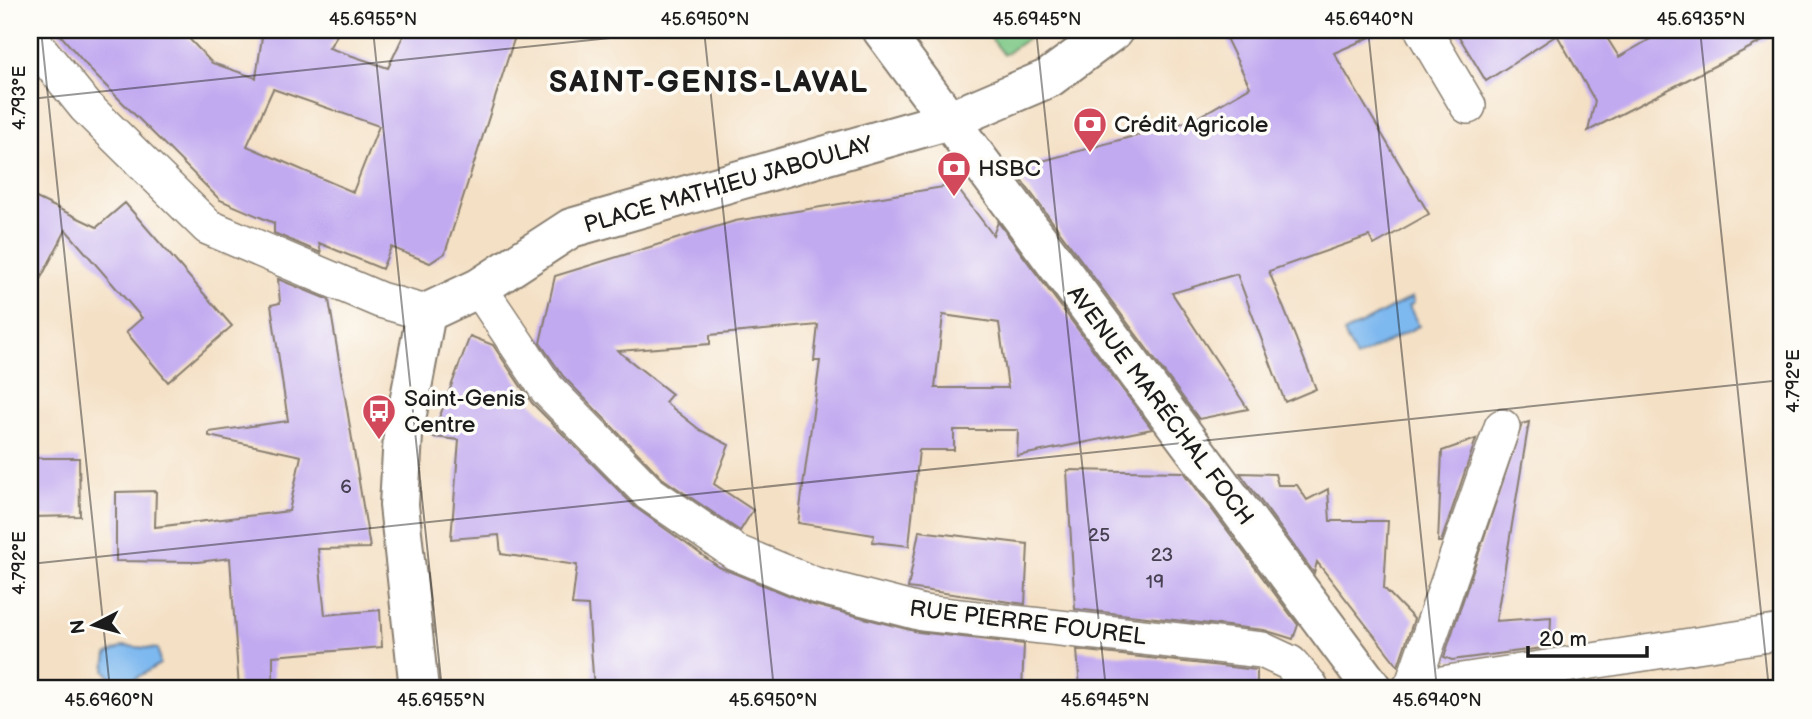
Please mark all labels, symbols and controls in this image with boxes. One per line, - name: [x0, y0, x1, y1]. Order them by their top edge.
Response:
- text: 45.6955°N: [329, 9, 417, 30]
- text: 45.6950°N: [661, 9, 749, 30]
- text: 45.6945°N: [992, 9, 1082, 30]
- text: 45.6940°N: [1324, 9, 1414, 30]
- text: 45.6935°N: [1656, 9, 1746, 30]
- district label: SAINT-GENIS-LAVAL: [549, 65, 869, 101]
- text: 4.793°E: [9, 66, 30, 130]
- bank icon: Crédit Agricole: [1071, 105, 1109, 154]
- place label: Crédit Agricole: [1114, 111, 1268, 139]
- street label: PLACE MATHIEU JABOULAY: [581, 130, 876, 240]
- bank icon: HSBC: [935, 149, 973, 198]
- place label: HSBC: [978, 155, 1041, 183]
- street label: AVENUE MARÉCHAL FOCH: [1061, 280, 1259, 531]
- text: 4.792°E: [1783, 349, 1804, 413]
- place label: Saint-Genis Centre: [404, 385, 525, 439]
- bus stop icon: Saint-Genis Centre: [360, 392, 398, 441]
- house number: 6: [340, 476, 352, 499]
- house number: 25: [1088, 524, 1110, 547]
- text: 4.792°E: [9, 531, 30, 595]
- house number: 23: [1151, 544, 1173, 567]
- house number: 19: [1146, 571, 1164, 594]
- north arrow: [60, 590, 130, 660]
- street label: RUE PIERRE FOUREL: [908, 595, 1149, 651]
- scale bar: [1528, 614, 1647, 658]
- text: N: [66, 618, 91, 635]
- text: 20 m: [1539, 627, 1587, 652]
- text: 45.6960°N: [64, 690, 154, 711]
- text: 45.6955°N: [397, 690, 485, 711]
- text: 45.6950°N: [729, 690, 817, 711]
- text: 45.6945°N: [1060, 690, 1150, 711]
- text: 45.6940°N: [1392, 690, 1482, 711]

